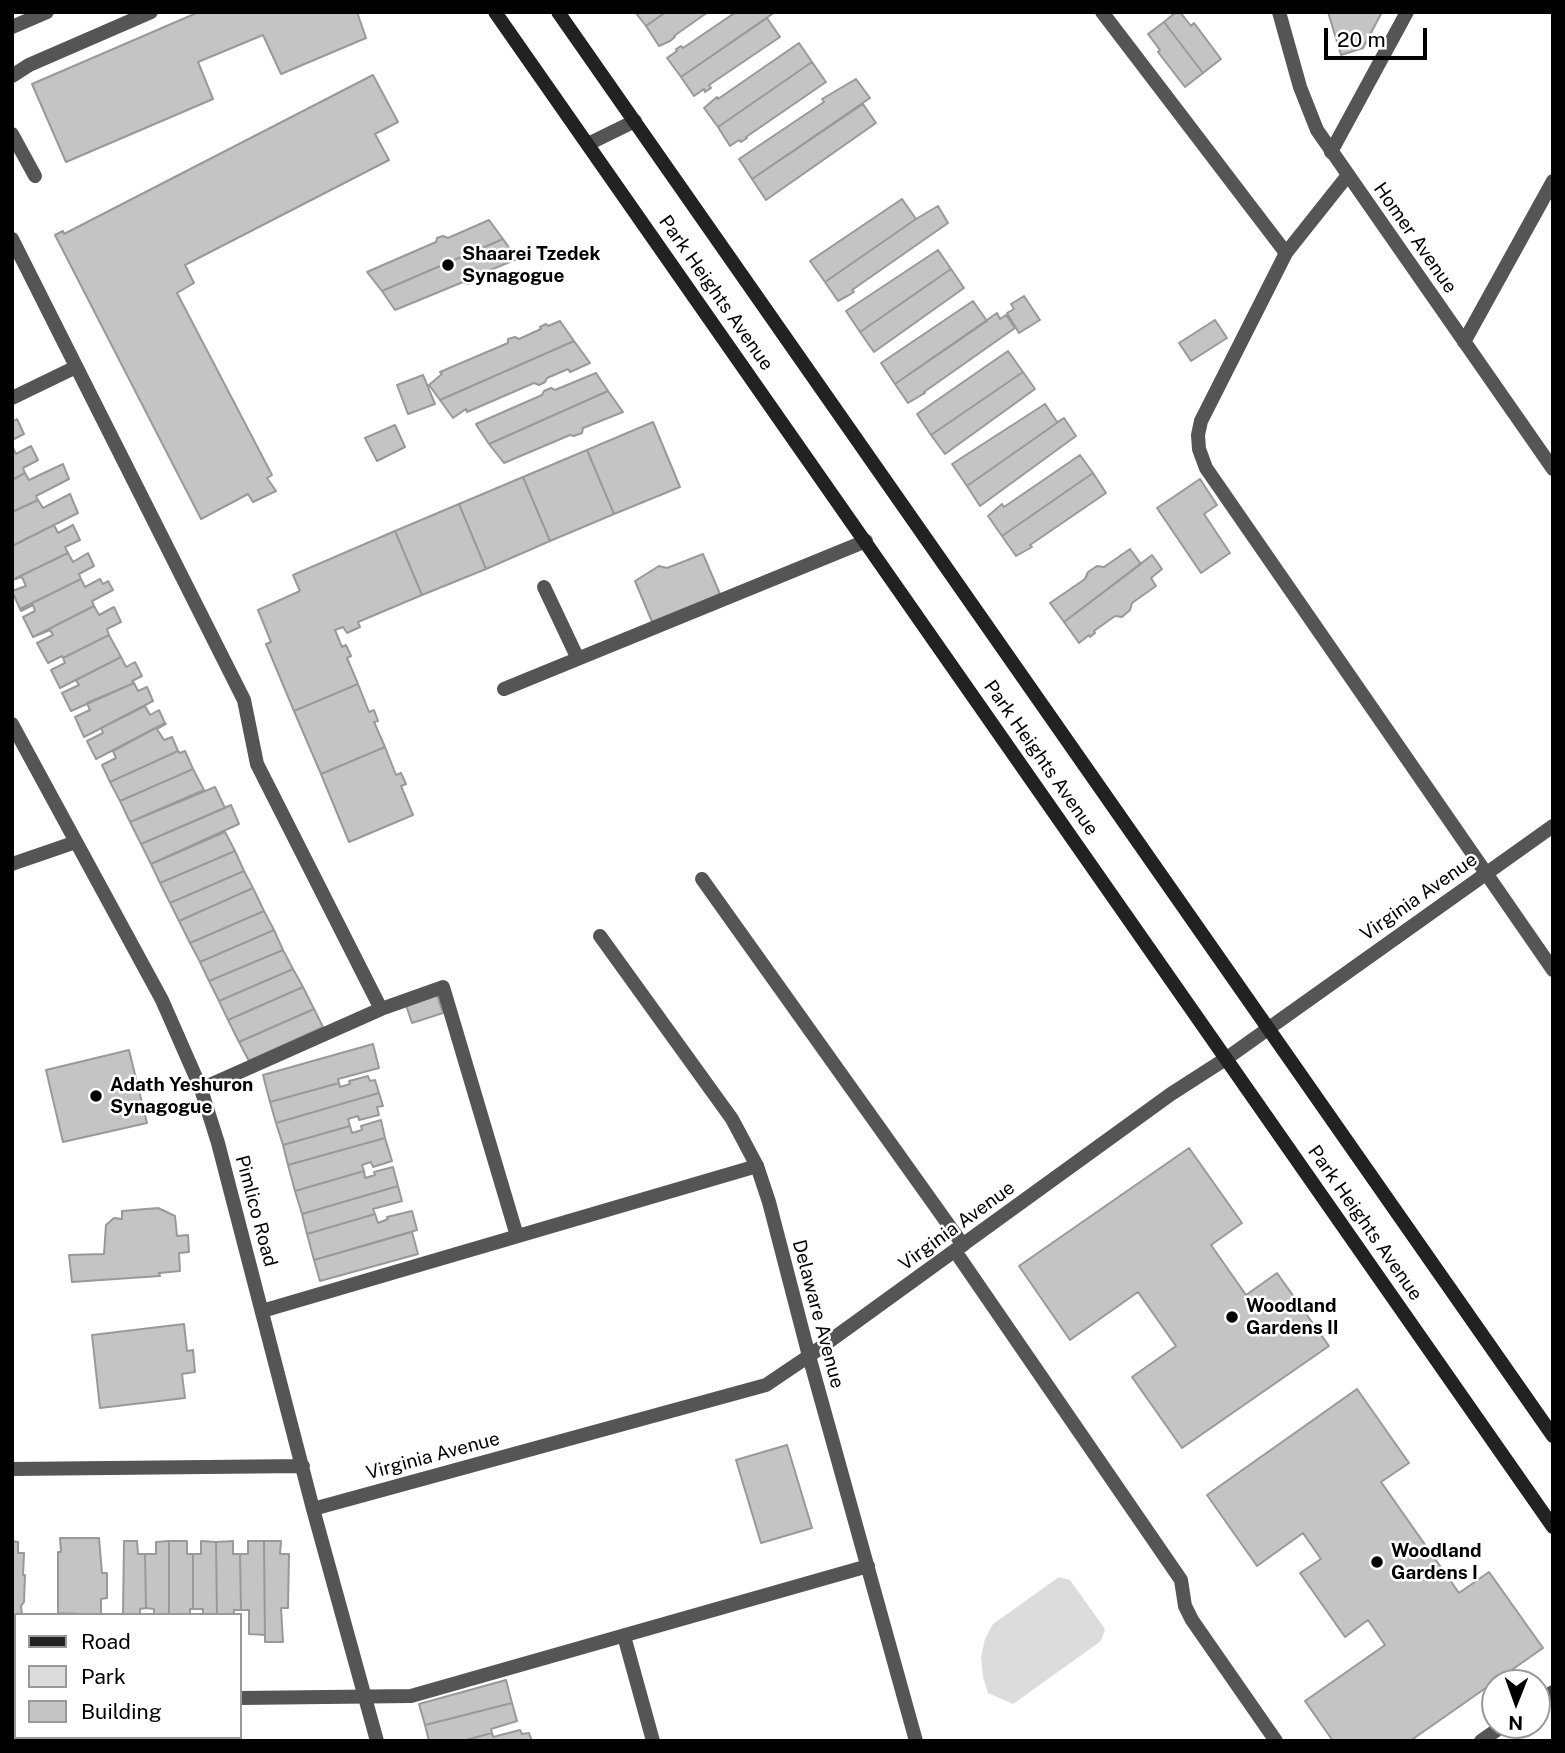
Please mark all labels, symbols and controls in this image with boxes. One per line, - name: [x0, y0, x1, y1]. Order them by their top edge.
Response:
- scale bar: [1327, 14, 1430, 58]
- text: 20 m: [1337, 27, 1386, 52]
- street label: Homer Avenue: [1368, 178, 1462, 298]
- street label: Park Heights Avenue: [654, 211, 778, 375]
- place label: Shaarei Tzedek Synagogue: [462, 243, 601, 287]
- marker: Shaarei Tzedek Synagogue: [440, 257, 456, 273]
- street label: Park Heights Avenue: [979, 676, 1103, 840]
- street label: Virginia Avenue: [1356, 848, 1482, 946]
- place label: Adath Yeshuron Synagogue: [110, 1074, 253, 1118]
- marker: Adath Yeshuron Synagogue: [88, 1088, 104, 1104]
- street label: Park Heights Avenue: [1303, 1141, 1427, 1305]
- street label: Pimlico Road: [230, 1153, 282, 1269]
- street label: Virginia Avenue: [895, 1176, 1019, 1276]
- street label: Delaware Avenue: [787, 1237, 849, 1391]
- place label: Woodland Gardens II: [1246, 1295, 1339, 1339]
- marker: Woodland Gardens II: [1224, 1309, 1240, 1325]
- street label: Virginia Avenue: [364, 1427, 502, 1485]
- place label: Woodland Gardens I: [1391, 1540, 1482, 1584]
- marker: Woodland Gardens I: [1369, 1554, 1385, 1570]
- legend: [14, 1613, 242, 1739]
- text: Road: [81, 1629, 131, 1654]
- text: Park: [81, 1664, 126, 1689]
- north arrow: [1481, 1669, 1551, 1739]
- text: Building: [81, 1699, 162, 1724]
- text: N: [1508, 1712, 1523, 1734]

